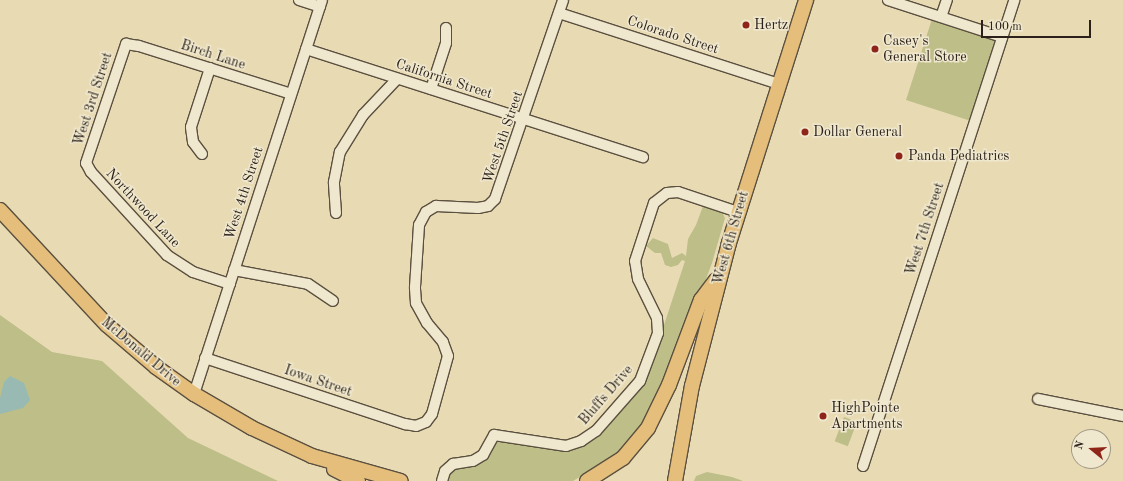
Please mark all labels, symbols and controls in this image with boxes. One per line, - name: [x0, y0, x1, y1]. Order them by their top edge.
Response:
- street label: Colorado Street: [625, 12, 721, 58]
- scale bar: [983, 12, 1093, 38]
- place label: Hertz: [754, 17, 788, 33]
- marker: Hertz: [741, 20, 751, 30]
- text: 100 m: [988, 21, 1022, 33]
- place label: Casey's General Store: [883, 33, 967, 66]
- street label: Birch Lane: [178, 37, 248, 73]
- marker: Casey's General Store: [870, 44, 880, 54]
- street label: West 3rd Street: [70, 50, 116, 148]
- street label: California Street: [394, 55, 494, 103]
- street label: West 5th Street: [479, 89, 527, 185]
- place label: Dollar General: [813, 124, 902, 140]
- marker: Dollar General: [800, 127, 810, 137]
- street label: West 4th Street: [221, 144, 267, 242]
- place label: Panda Pediatrics: [908, 148, 1009, 164]
- marker: Panda Pediatrics: [893, 150, 905, 162]
- street label: Northwood Lane: [102, 165, 184, 251]
- street label: West 7th Street: [902, 180, 948, 278]
- street label: West 6th Street: [710, 189, 752, 287]
- street label: McDonald Drive: [98, 314, 184, 390]
- street label: Iowa Street: [282, 362, 354, 400]
- street label: Bluffs Drive: [575, 362, 637, 428]
- place label: HighPointe Apartments: [831, 400, 903, 432]
- marker: HighPointe Apartments: [818, 411, 828, 421]
- north arrow: [1071, 429, 1111, 469]
- text: N: [1074, 440, 1087, 451]

